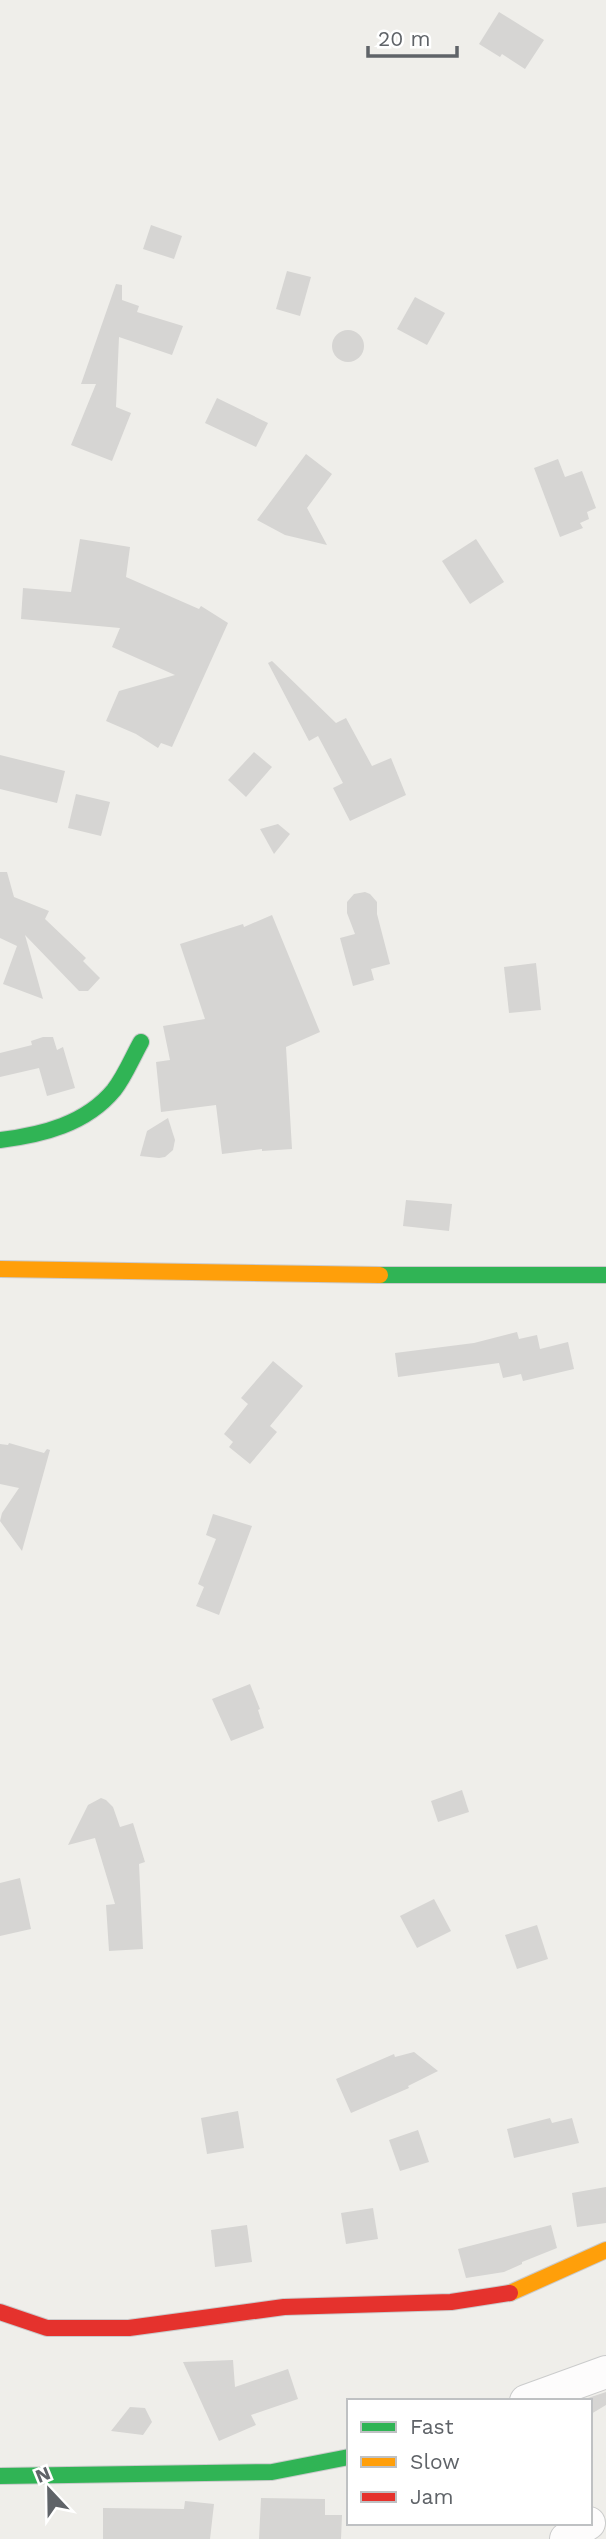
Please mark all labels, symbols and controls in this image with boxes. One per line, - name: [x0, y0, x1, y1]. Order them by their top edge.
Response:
- scale bar: [368, 14, 457, 58]
- text: 20 m: [378, 26, 430, 51]
- legend: [347, 2399, 592, 2525]
- text: Fast: [410, 2414, 454, 2439]
- text: Slow: [410, 2449, 460, 2474]
- north arrow: [14, 2455, 84, 2525]
- text: N: [32, 2461, 54, 2488]
- text: Jam: [410, 2484, 453, 2509]

